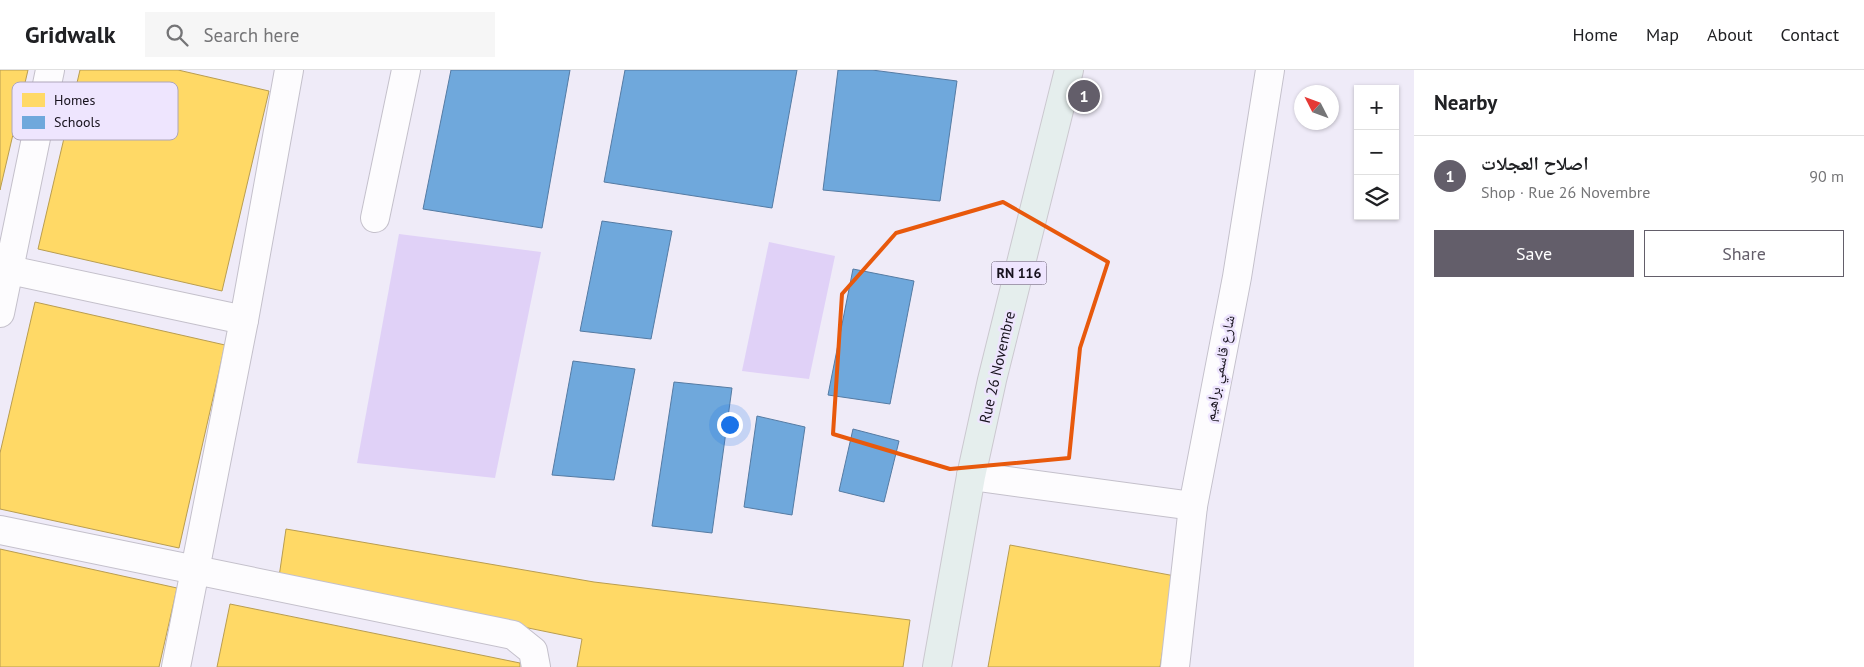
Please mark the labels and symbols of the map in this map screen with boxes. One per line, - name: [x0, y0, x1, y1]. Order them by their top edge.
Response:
- pin: 1: [1068, 77, 1100, 115]
- legend: [12, 82, 178, 140]
- north arrow: [1294, 85, 1339, 130]
- text: Homes: [54, 91, 95, 109]
- text: Schools: [54, 113, 101, 131]
- road number: RN 116: [992, 262, 1046, 284]
- street label: Rue 26 Novembre: [975, 309, 1019, 425]
- street label: شارع قاسمي براهيم: [1199, 313, 1241, 423]
- your location: [717, 412, 743, 438]

